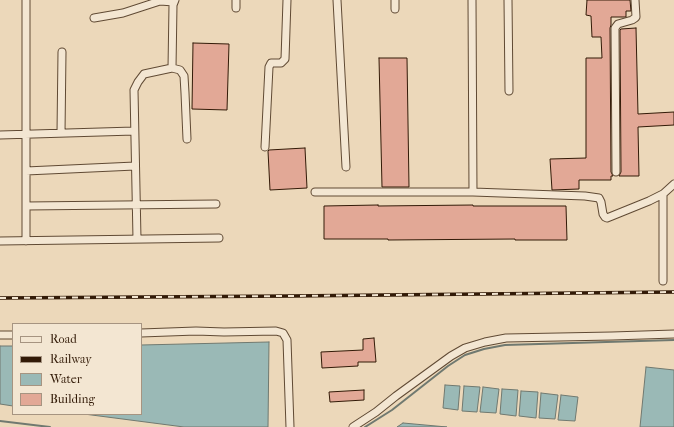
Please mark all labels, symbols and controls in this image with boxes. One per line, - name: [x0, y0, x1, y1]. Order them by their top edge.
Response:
- legend: [12, 323, 142, 415]
- text: Road: [50, 332, 77, 346]
- text: Railway: [50, 352, 92, 366]
- text: Water: [50, 372, 82, 386]
- text: Building: [50, 392, 95, 406]

